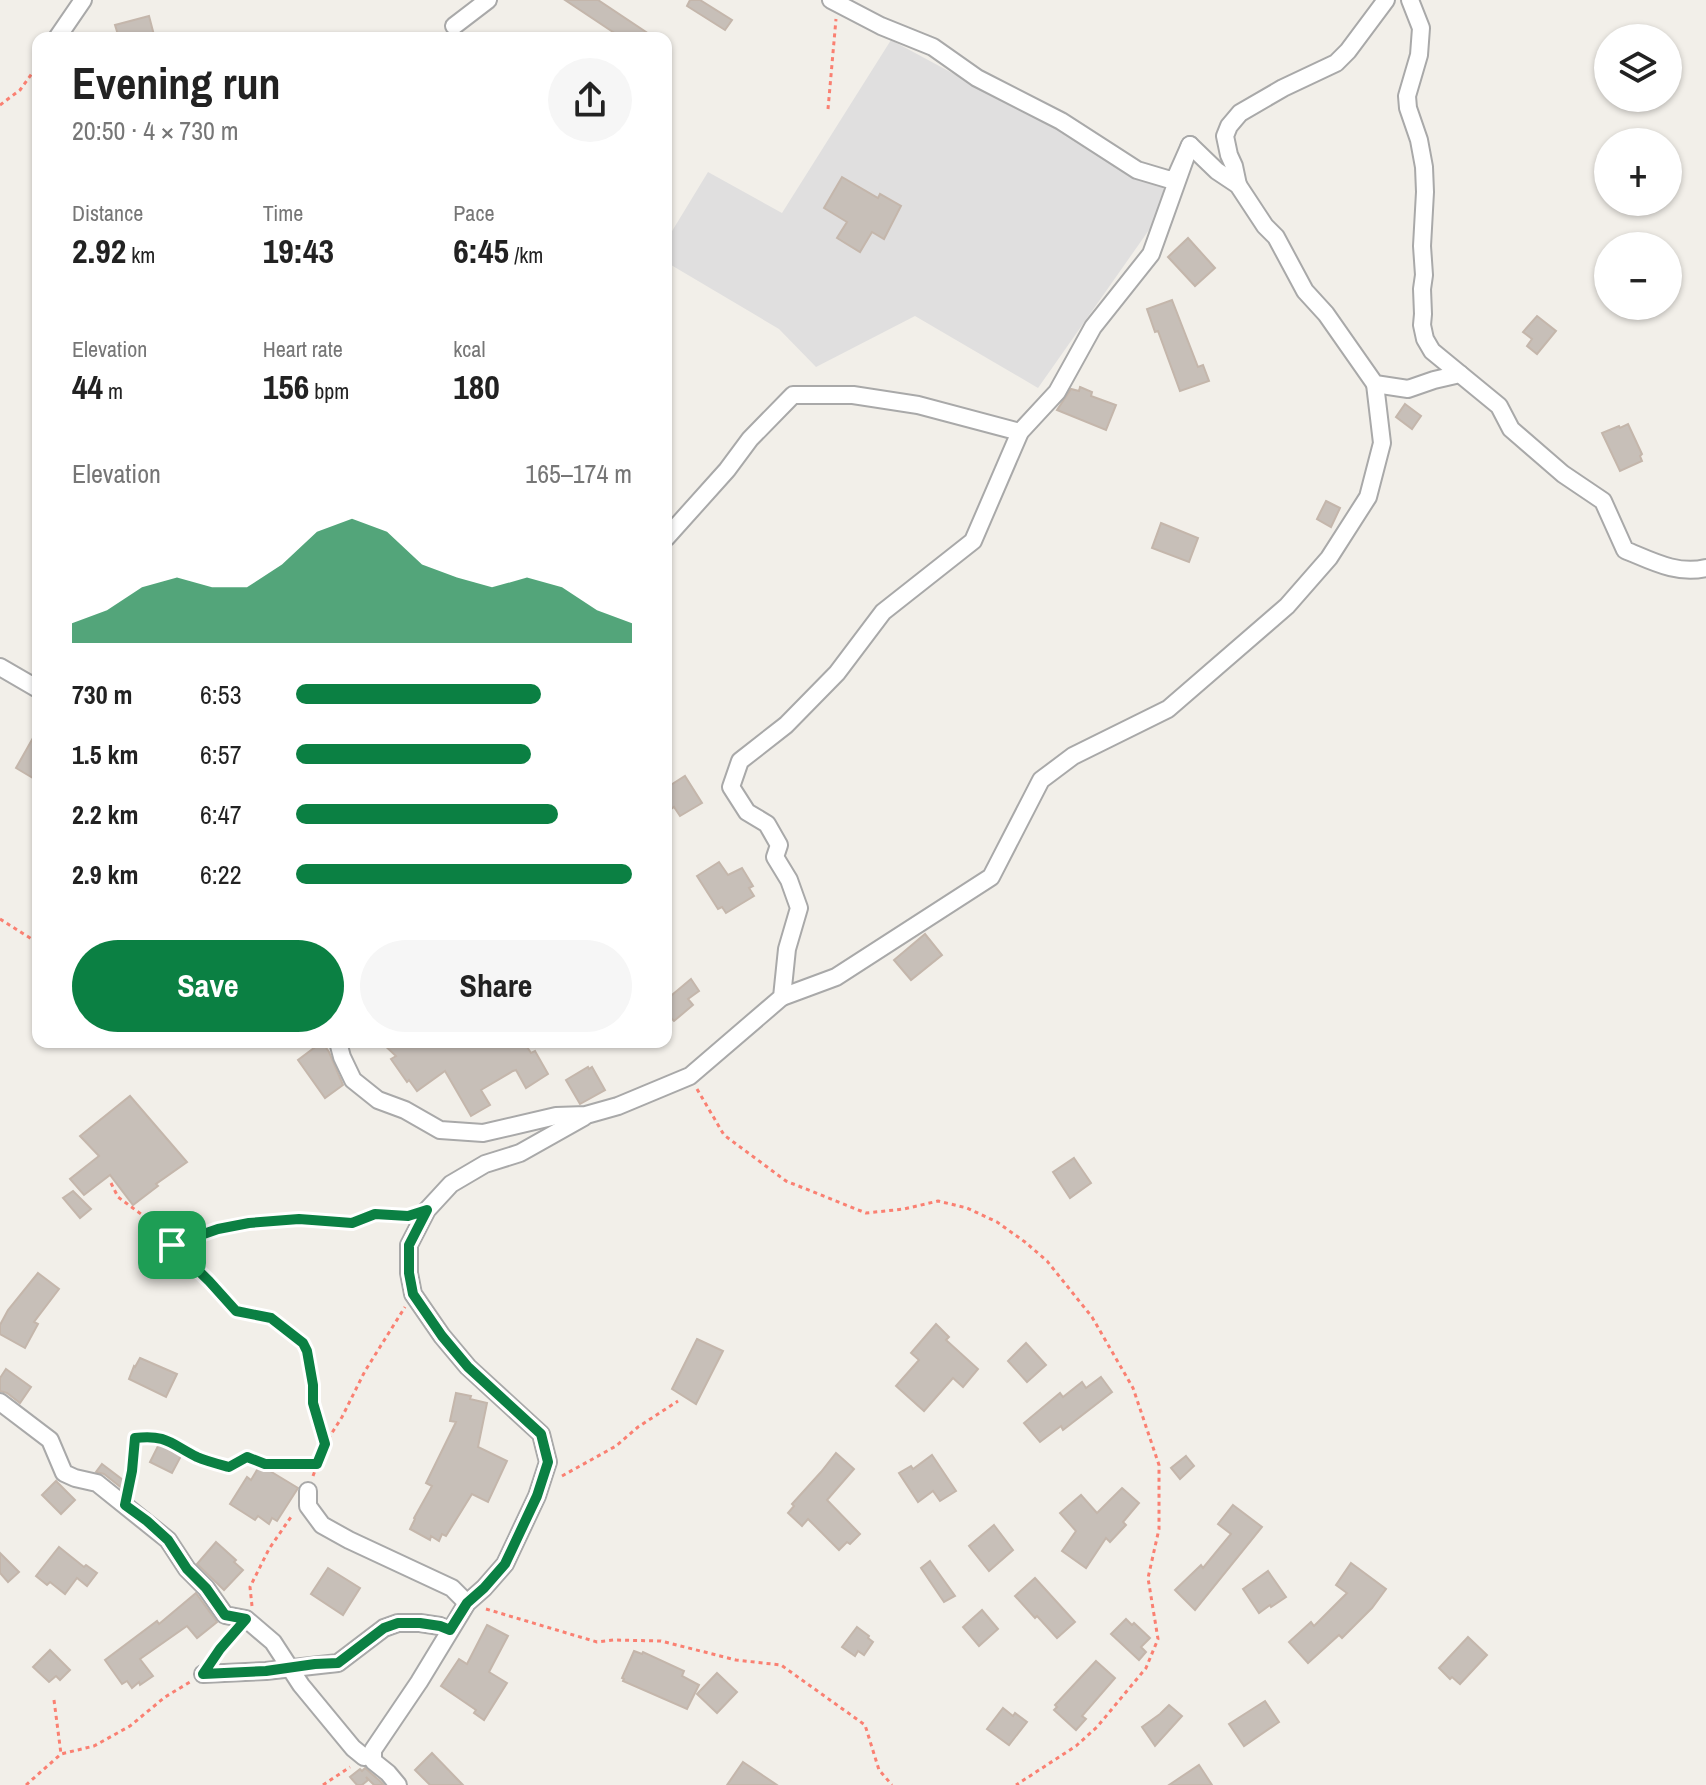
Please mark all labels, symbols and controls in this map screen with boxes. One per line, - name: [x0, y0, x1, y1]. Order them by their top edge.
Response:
- map controls: [1594, 24, 1682, 320]
- button: layers: [1594, 24, 1682, 112]
- text: Evening run: [72, 53, 281, 113]
- button: share: [548, 58, 632, 142]
- text: 20:50 · 4 × 730 m: [72, 113, 239, 148]
- button: +: [1594, 128, 1682, 216]
- text: Distance: [72, 198, 143, 228]
- text: Time: [263, 198, 303, 228]
- text: Pace: [453, 198, 494, 228]
- text: 2.92: [72, 228, 126, 274]
- text: 19:43: [263, 228, 334, 274]
- text: 6:45: [453, 228, 509, 274]
- button: −: [1594, 232, 1682, 320]
- text: km: [126, 240, 155, 270]
- text: /km: [509, 240, 543, 270]
- text: Elevation: [72, 334, 147, 364]
- text: Heart rate: [263, 334, 343, 364]
- text: kcal: [453, 334, 485, 364]
- text: 44: [72, 364, 103, 410]
- text: 156: [263, 364, 309, 410]
- text: 180: [453, 364, 500, 410]
- text: m: [103, 376, 123, 406]
- text: bpm: [309, 376, 349, 406]
- text: Elevation: [72, 456, 161, 491]
- text: 165–174 m: [525, 456, 632, 491]
- text: 730 m: [72, 677, 132, 712]
- text: 6:53: [200, 677, 242, 712]
- text: 1.5 km: [72, 737, 138, 772]
- text: 6:57: [200, 737, 242, 772]
- text: 2.2 km: [72, 797, 138, 832]
- text: 6:47: [200, 797, 242, 832]
- text: 2.9 km: [72, 857, 138, 892]
- text: 6:22: [200, 857, 242, 892]
- button: Save: [72, 940, 344, 1032]
- button: Share: [360, 940, 632, 1032]
- pin: [138, 1211, 206, 1279]
- icon: arrive: [150, 1223, 194, 1267]

